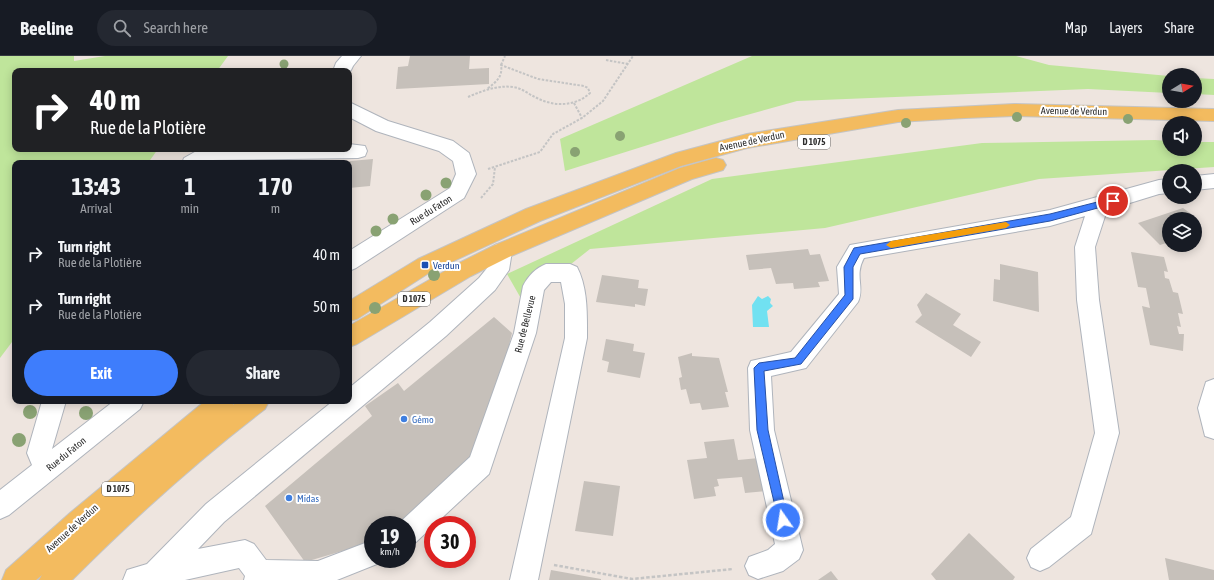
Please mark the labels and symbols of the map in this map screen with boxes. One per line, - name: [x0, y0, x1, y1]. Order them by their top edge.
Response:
- north arrow: [1162, 68, 1202, 108]
- street label: Avenue de Verdun: [1041, 105, 1107, 117]
- street label: Avenue de Verdun: [718, 129, 786, 153]
- road number: D 1075: [798, 135, 830, 149]
- pin: [1096, 184, 1130, 218]
- street label: Rue du Faton: [408, 193, 454, 227]
- marker: Verdun: [420, 260, 430, 270]
- place label: Verdun: [433, 260, 460, 271]
- road number: D 1075: [398, 292, 430, 306]
- street label: Rue de Bellevue: [513, 294, 538, 354]
- marker: Gémo: [399, 414, 409, 424]
- place label: Gémo: [412, 414, 434, 425]
- street label: Rue du Faton: [44, 435, 88, 473]
- road number: D 1075: [102, 482, 134, 496]
- marker: Midas: [284, 493, 294, 503]
- place label: Midas: [297, 493, 319, 504]
- position arrow: [762, 499, 804, 541]
- street label: Avenue de Verdun: [44, 502, 100, 554]
- speed limit sign: 30: [424, 516, 476, 568]

